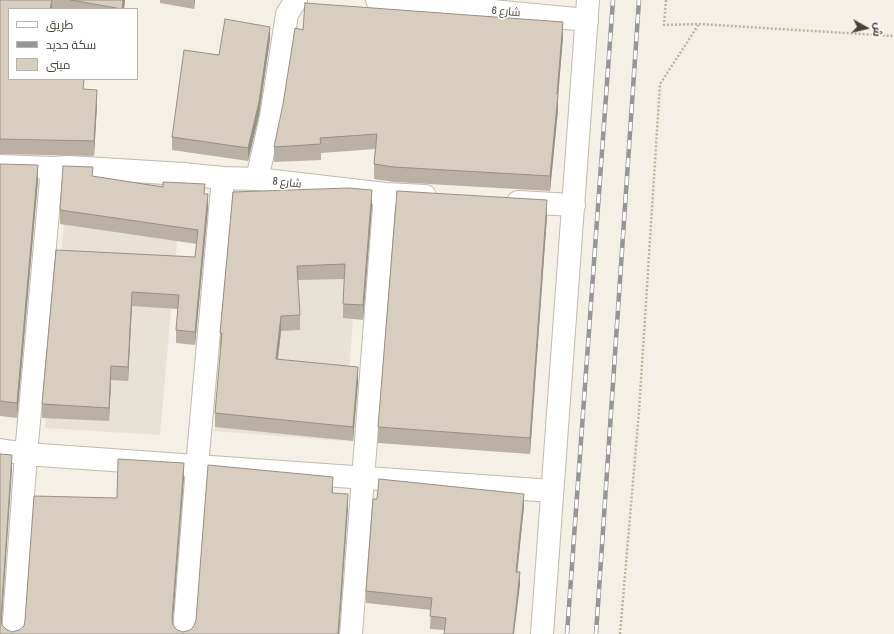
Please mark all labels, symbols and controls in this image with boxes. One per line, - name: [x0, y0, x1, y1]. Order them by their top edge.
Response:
- street label: شارع 6: [491, 4, 521, 20]
- legend: [8, 8, 138, 80]
- north arrow: [846, 8, 886, 48]
- text: طريق: [46, 17, 73, 33]
- text: ش: [870, 22, 886, 38]
- text: سكة حديد: [46, 37, 96, 53]
- text: مبنى: [46, 57, 71, 73]
- street label: شارع 8: [272, 175, 302, 191]

